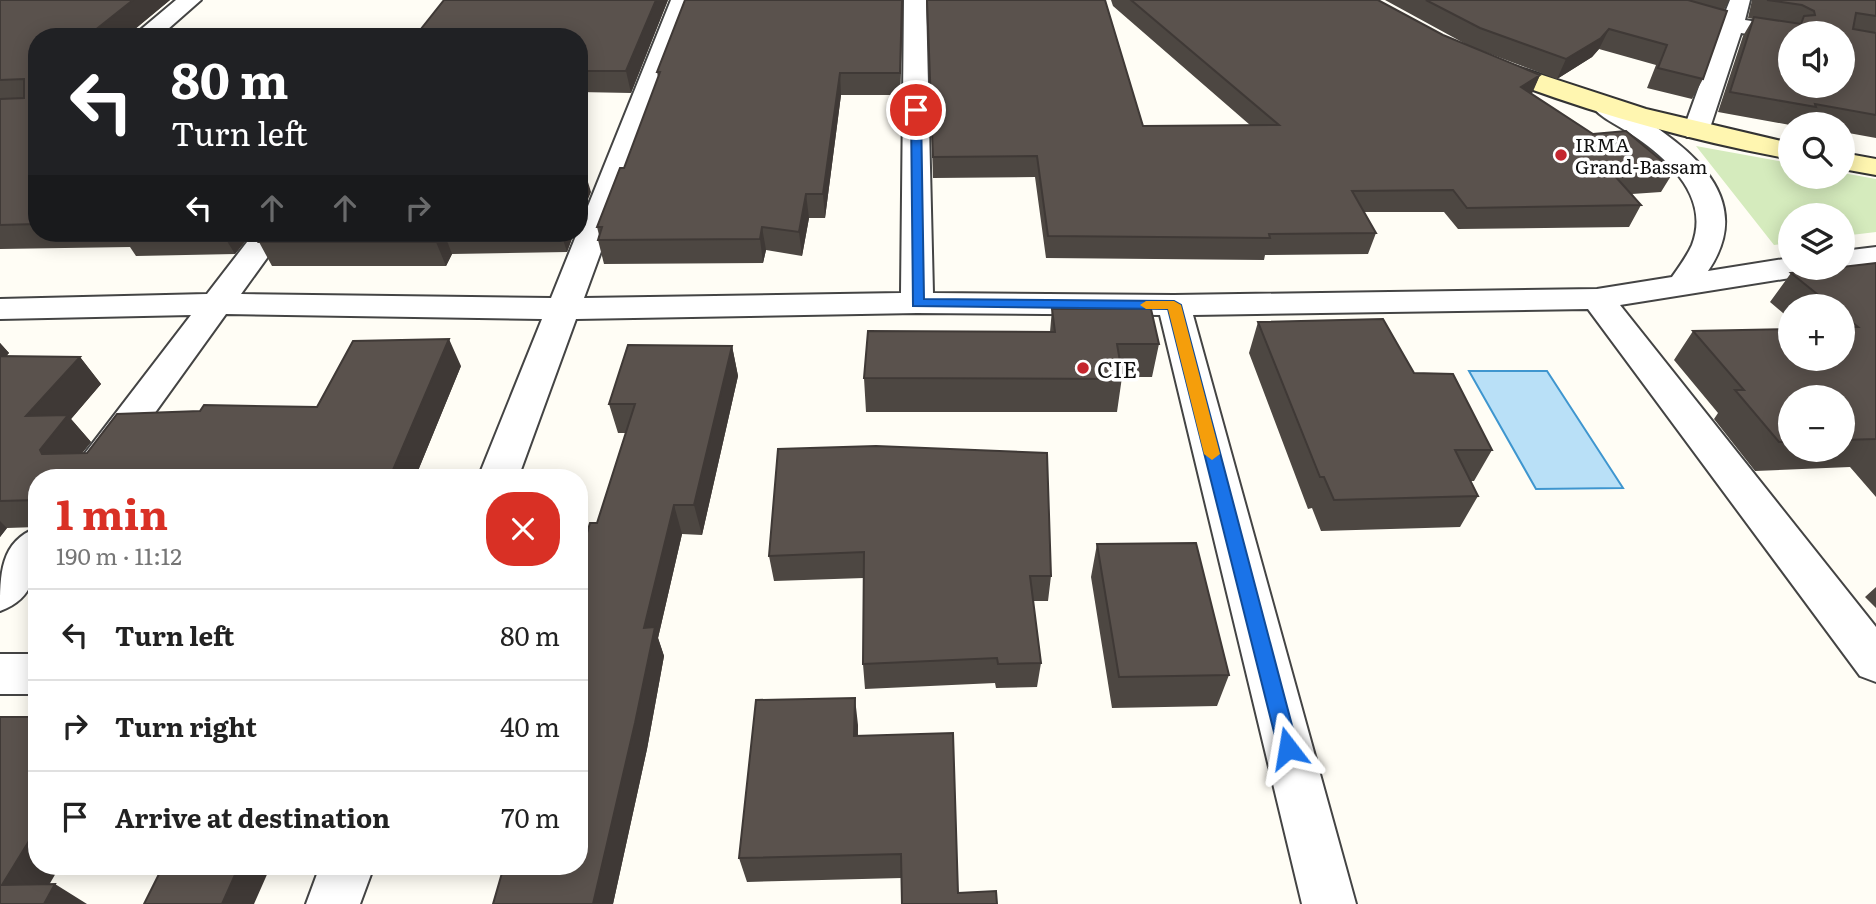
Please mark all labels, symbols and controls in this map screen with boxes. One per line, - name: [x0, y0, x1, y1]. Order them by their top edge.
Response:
- map controls: [1778, 21, 1855, 462]
- button: sound: [1778, 21, 1855, 98]
- text: 80 m: [171, 41, 289, 114]
- icon: left: [56, 56, 147, 147]
- pin: [886, 80, 946, 140]
- icon: arrive: [897, 91, 935, 129]
- text: Turn left: [171, 108, 308, 156]
- button: search: [1778, 112, 1855, 189]
- place label: IRMA Grand-Bassam: [1575, 130, 1707, 180]
- marker: IRMA Grand-Bassam: [1553, 147, 1569, 163]
- icon: left: [180, 189, 218, 227]
- icon: ahead: [253, 189, 291, 227]
- icon: ahead: [326, 189, 364, 227]
- icon: right: [399, 189, 437, 227]
- button: layers: [1778, 203, 1855, 280]
- button: +: [1778, 294, 1855, 371]
- place label: CIE: [1097, 351, 1137, 385]
- marker: CIE: [1075, 360, 1091, 376]
- button: −: [1778, 385, 1855, 462]
- text: 1 min: [56, 481, 168, 543]
- button: close: [486, 492, 560, 566]
- text: 190 m · 11:12: [56, 538, 182, 572]
- text: Turn left: [115, 615, 234, 654]
- text: 80 m: [500, 615, 560, 654]
- icon: left: [56, 616, 94, 654]
- text: Turn right: [115, 706, 257, 745]
- text: 40 m: [500, 706, 560, 745]
- icon: right: [56, 707, 94, 745]
- position arrow: [1251, 711, 1325, 785]
- text: Arrive at destination: [115, 797, 390, 836]
- text: 70 m: [501, 797, 560, 836]
- icon: arrive: [56, 798, 94, 836]

